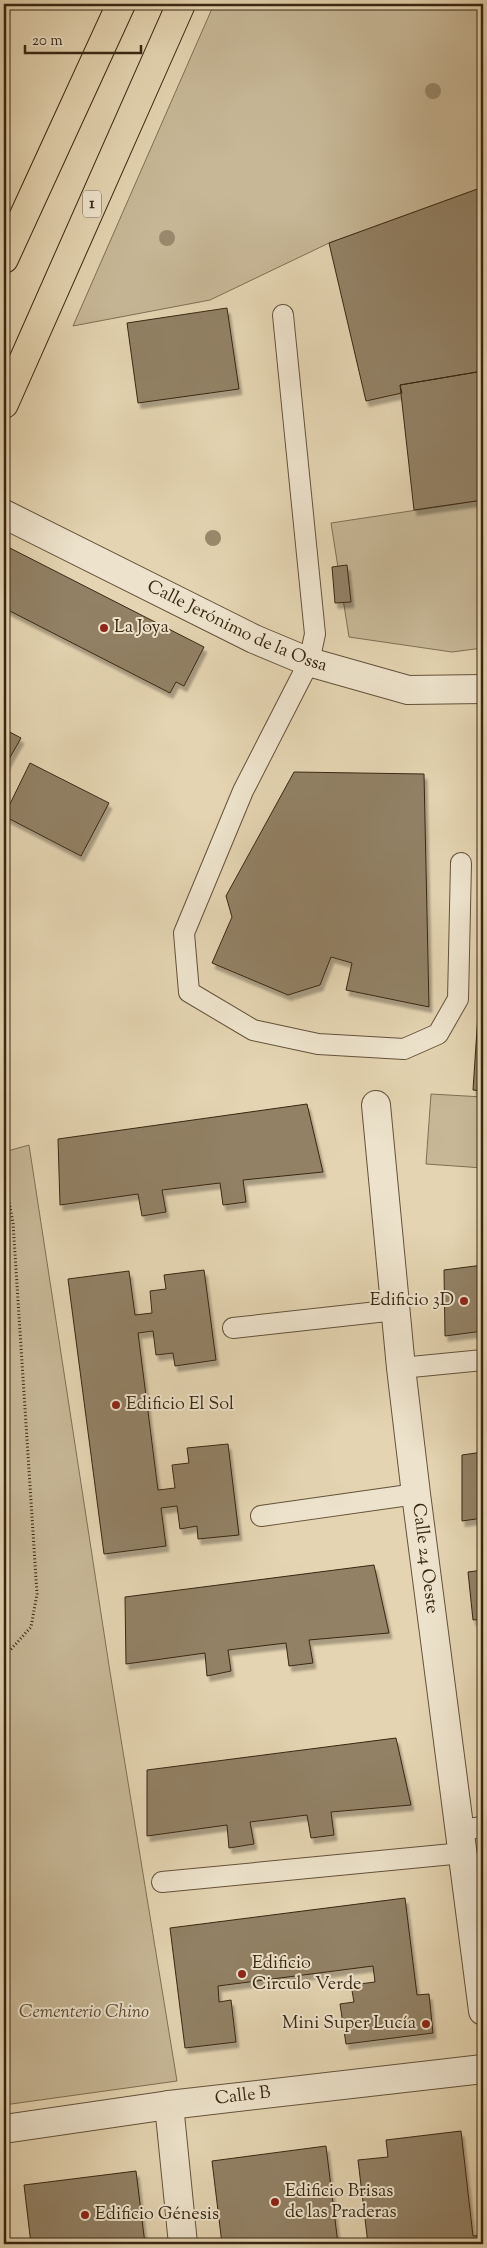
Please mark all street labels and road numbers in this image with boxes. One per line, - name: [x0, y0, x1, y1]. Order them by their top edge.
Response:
- road number: 1: [83, 190, 101, 218]
- street label: Calle Jerónimo de la Ossa: [142, 574, 330, 679]
- street label: Calle 24 Oeste: [404, 1501, 444, 1615]
- street label: Calle B: [213, 2080, 272, 2113]

